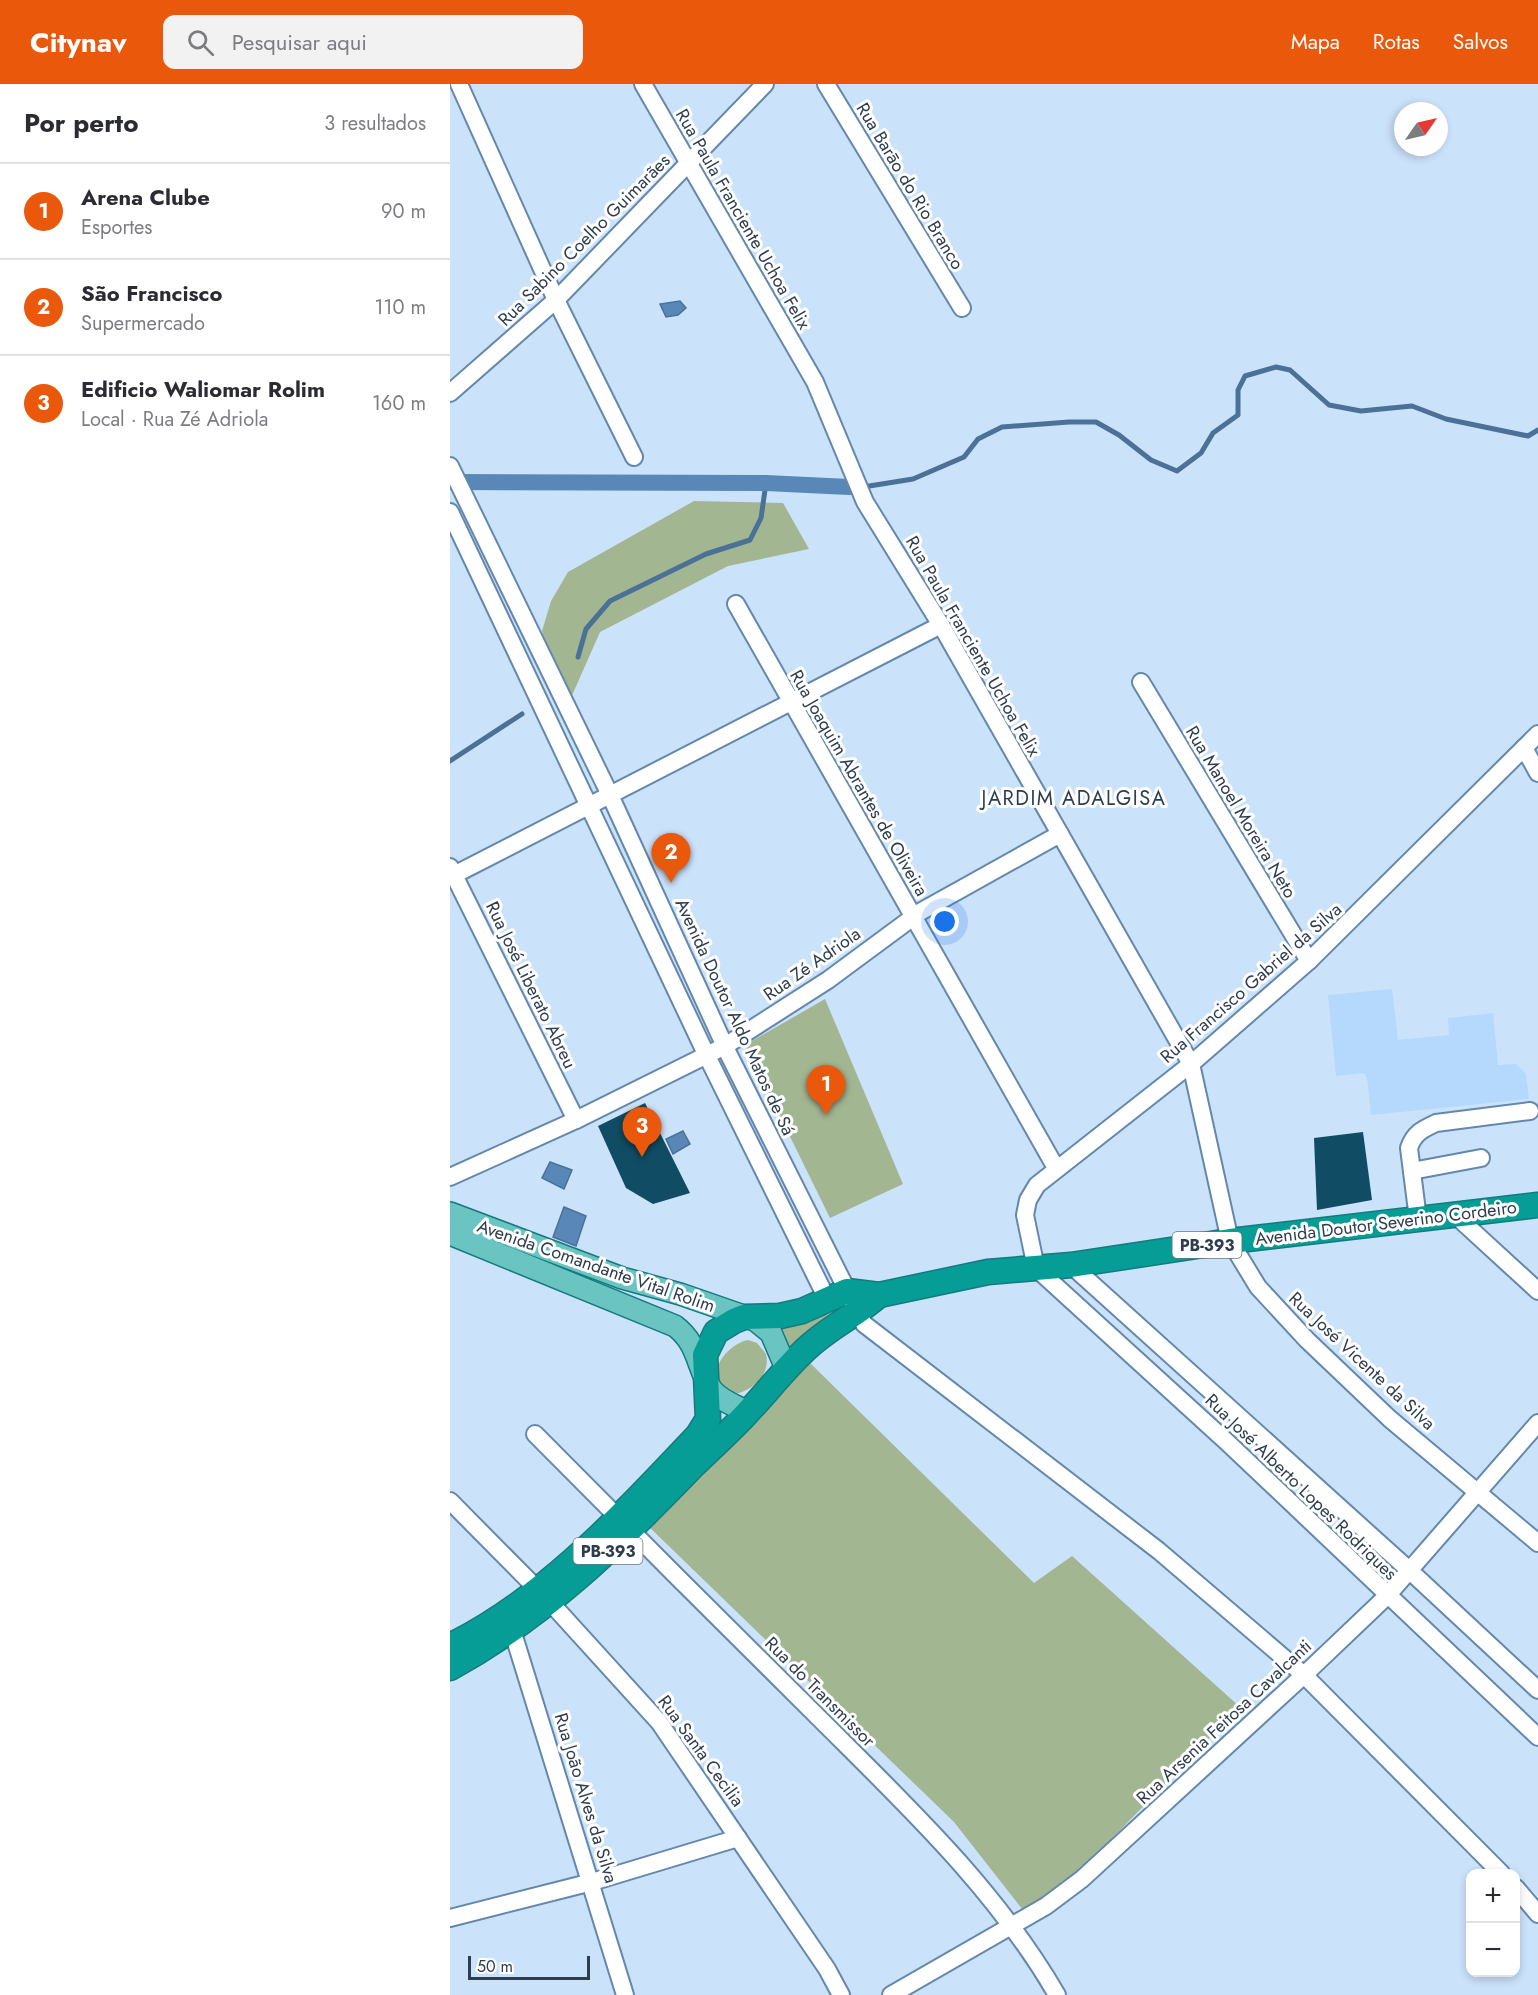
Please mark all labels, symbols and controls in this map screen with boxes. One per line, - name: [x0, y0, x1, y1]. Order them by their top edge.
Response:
- search box: [163, 15, 583, 69]
- text: Citynav: [30, 22, 127, 63]
- icon: search: [184, 26, 217, 59]
- text: Pesquisar aqui: [232, 26, 367, 58]
- text: Mapa: [1291, 27, 1340, 57]
- text: Rotas: [1373, 27, 1420, 57]
- text: Salvos: [1453, 27, 1508, 57]
- street label: Rua Barāo do Rio Branco: [850, 98, 970, 275]
- north arrow: [1394, 102, 1448, 156]
- text: Por perto: [24, 104, 138, 142]
- street label: Rua Paula Franciente Uchoa Felix: [669, 104, 817, 334]
- text: 3 resultados: [324, 109, 426, 138]
- street label: Rua Sabino Coelho Guimarães: [492, 148, 676, 332]
- text: Arena Clube: [81, 181, 210, 213]
- text: 1: [38, 197, 49, 226]
- text: 90 m: [381, 197, 426, 226]
- text: Esportes: [81, 213, 152, 242]
- text: São Francisco: [81, 277, 222, 309]
- text: 2: [37, 293, 50, 322]
- text: 110 m: [374, 293, 426, 322]
- text: Supermercado: [81, 309, 205, 338]
- text: Edificio Waliomar Rolim: [81, 373, 325, 405]
- text: 3: [37, 389, 50, 418]
- text: 160 m: [372, 389, 426, 418]
- text: Local · Rua Zé Adriola: [81, 405, 268, 434]
- street label: Rua Paula Franciente Uchoa Felix: [899, 531, 1047, 761]
- street label: Rua Joaquim Abrantes de Oliveira: [783, 665, 935, 901]
- street label: Rua Manoel Moreira Neto: [1179, 721, 1303, 903]
- district label: JARDIM ADALGISA: [979, 784, 1166, 813]
- pin: 2: [652, 834, 690, 883]
- street label: Avenida Doutor Aldo Matos de Sá: [669, 894, 801, 1140]
- street label: Rua José Liberato Abreu: [479, 897, 583, 1073]
- street label: Rua Francisco Gabriel da Silva: [1155, 897, 1347, 1069]
- your location: [930, 907, 959, 936]
- street label: Rua Zé Adriola: [758, 921, 866, 1007]
- pin: 1: [806, 1066, 845, 1115]
- pin: 3: [622, 1108, 662, 1157]
- street label: Avenida Doutor Severino Cordeiro: [1254, 1194, 1518, 1252]
- street label: Avenida Comandante Vital Rolim: [474, 1213, 718, 1319]
- road number: PB-393: [1172, 1232, 1242, 1258]
- street label: Rua José Vicente da Silva: [1283, 1286, 1441, 1436]
- street label: Rua José Alberto Lopes Rodriques: [1199, 1388, 1403, 1586]
- road number: PB-393: [574, 1538, 642, 1564]
- street label: Rua do Transmissor: [759, 1631, 882, 1754]
- street label: Rua Arsenia Feitosa Cavalcanti: [1130, 1634, 1318, 1810]
- street label: Rua Santa Cecilia: [652, 1690, 750, 1812]
- street label: Rua João Alves da Silva: [548, 1710, 624, 1886]
- map controls: [1466, 1869, 1520, 1977]
- button: +: [1466, 1869, 1520, 1923]
- button: −: [1466, 1923, 1520, 1977]
- scale bar: [468, 1953, 590, 1980]
- text: 50 m: [477, 1955, 513, 1978]

